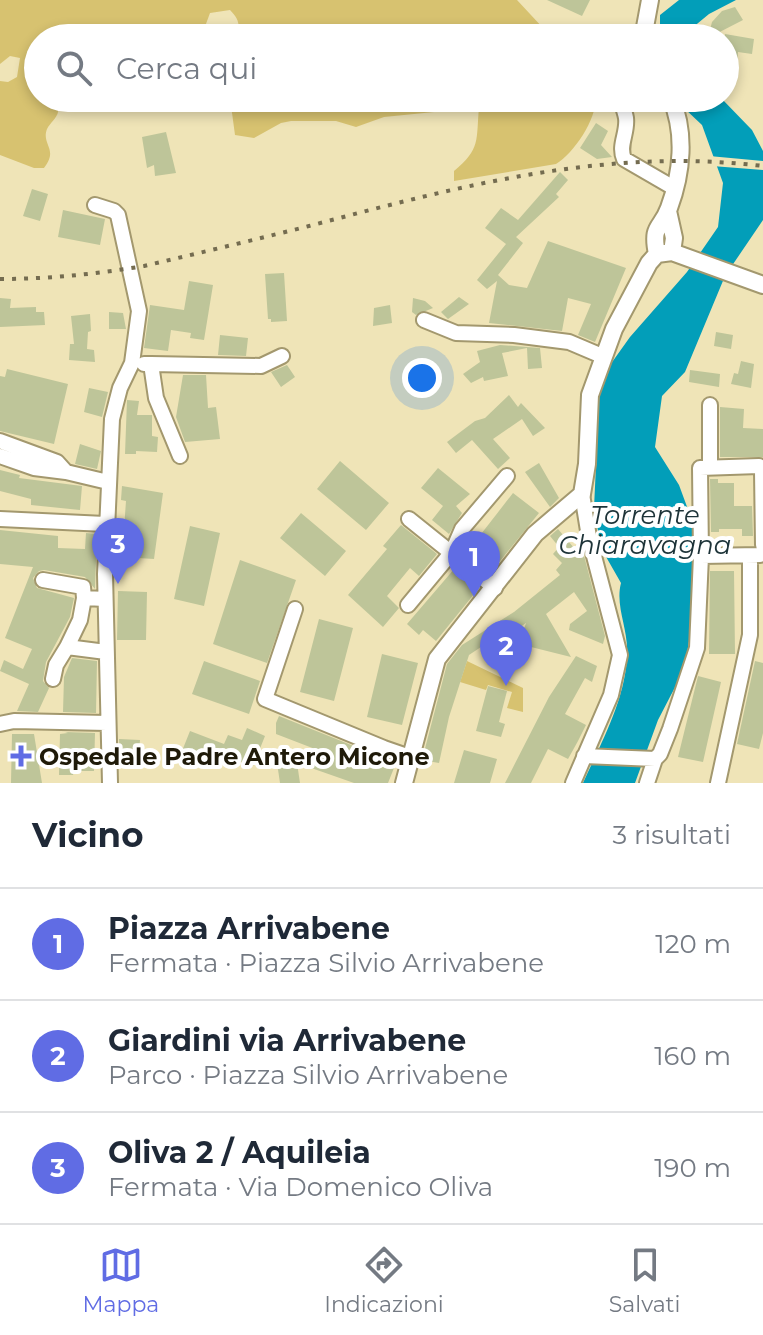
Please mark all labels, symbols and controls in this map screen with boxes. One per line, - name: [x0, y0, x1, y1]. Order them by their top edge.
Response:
- search box: [24, 24, 739, 112]
- icon: search: [52, 46, 96, 90]
- text: Cerca qui: [116, 50, 257, 87]
- your location: [402, 358, 442, 398]
- water label: Torrente Chiaravagna: [559, 499, 731, 561]
- pin: 3: [92, 518, 144, 584]
- pin: 1: [448, 531, 500, 597]
- pin: 2: [480, 620, 532, 686]
- place label: Ospedale Padre Antero Micone: [39, 742, 430, 771]
- marker: Ospedale Padre Antero Micone: [10, 745, 32, 767]
- text: Vicino: [32, 814, 144, 856]
- text: 3 risultati: [612, 819, 731, 851]
- text: Piazza Arrivabene: [108, 910, 390, 947]
- text: 1: [53, 928, 63, 960]
- text: 120 m: [655, 928, 731, 960]
- text: Fermata · Piazza Silvio Arrivabene: [108, 947, 544, 979]
- text: Giardini via Arrivabene: [108, 1022, 466, 1059]
- text: 2: [50, 1040, 66, 1072]
- text: 160 m: [654, 1040, 731, 1072]
- text: Parco · Piazza Silvio Arrivabene: [108, 1059, 508, 1091]
- text: Oliva 2 / Aquileia: [108, 1134, 371, 1171]
- text: 3: [50, 1152, 66, 1184]
- text: 190 m: [654, 1152, 731, 1184]
- text: Fermata · Via Domenico Oliva: [108, 1171, 493, 1203]
- tab: Mappa: [83, 1243, 159, 1318]
- tab: Indicazioni: [324, 1243, 444, 1318]
- tab: Salvati: [609, 1243, 680, 1318]

